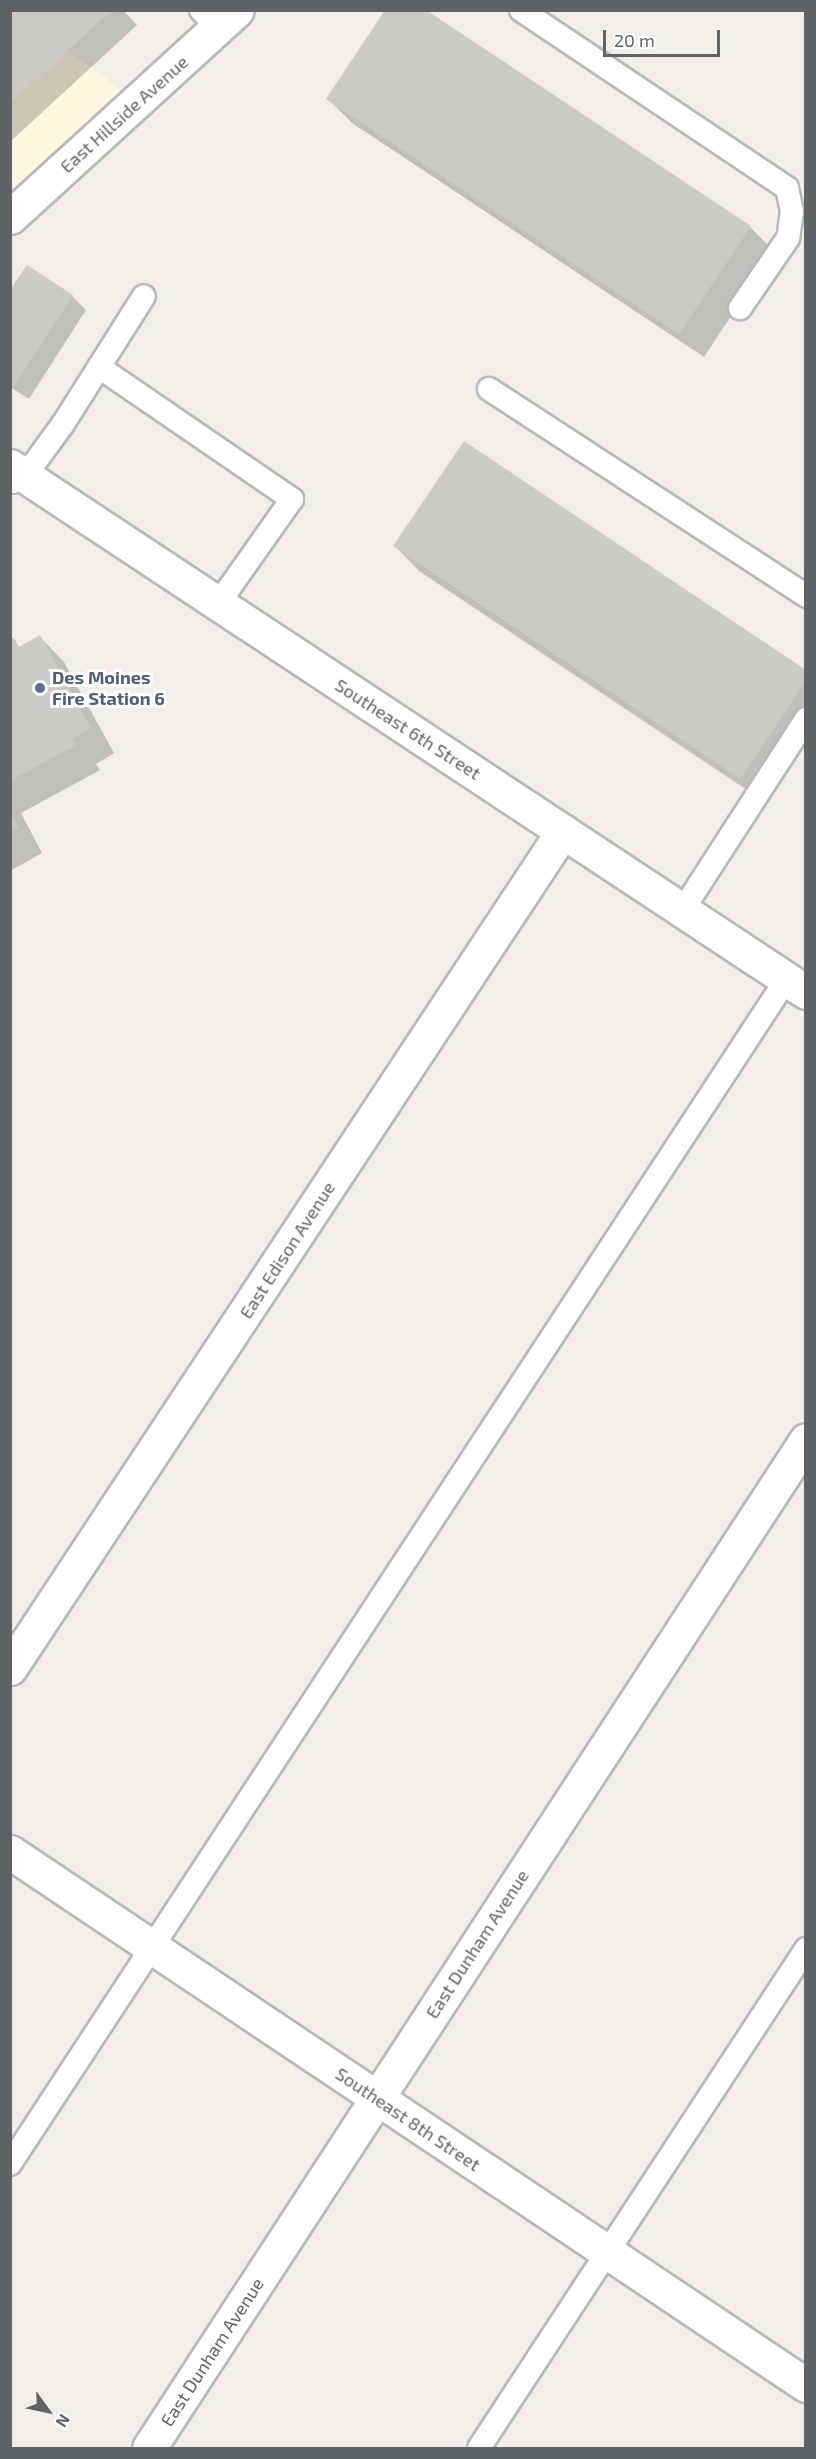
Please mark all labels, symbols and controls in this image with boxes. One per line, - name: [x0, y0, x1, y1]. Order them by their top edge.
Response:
- scale bar: [606, 18, 723, 56]
- text: 20 m: [614, 29, 655, 51]
- street label: East Hillside Avenue: [55, 51, 193, 177]
- place label: Des Moines Fire Station 6: [52, 667, 165, 710]
- street label: Southeast 6th Street: [331, 674, 485, 784]
- marker: Des Moines Fire Station 6: [33, 681, 47, 695]
- street label: East Edison Avenue: [235, 1177, 339, 1323]
- street label: East Dunham Avenue: [421, 1866, 533, 2022]
- street label: Southeast 8th Street: [332, 2063, 484, 2175]
- street label: East Dunham Avenue: [156, 2274, 268, 2430]
- north arrow: [18, 2381, 78, 2441]
- text: N: [52, 2411, 75, 2431]

